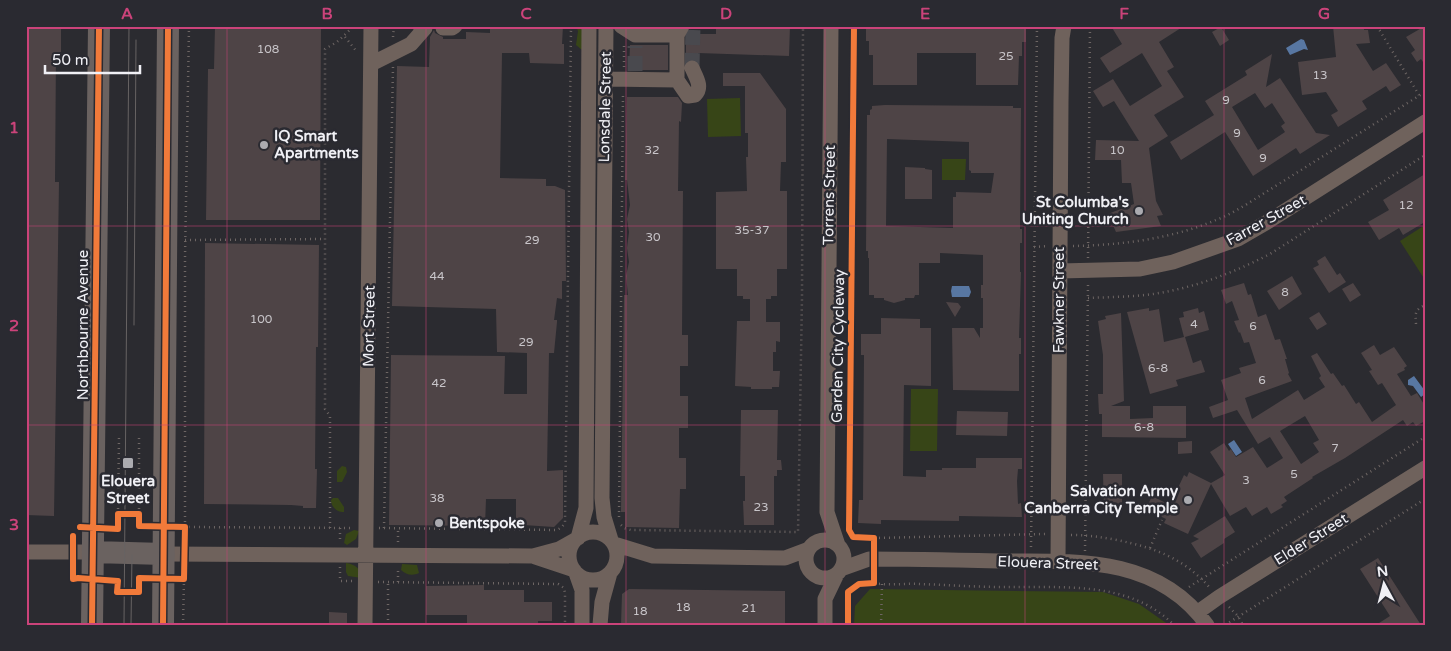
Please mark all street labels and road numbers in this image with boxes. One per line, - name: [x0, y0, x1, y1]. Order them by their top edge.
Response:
- street label: Lonsdale Street: [595, 51, 615, 163]
- street label: Torrens Street: [819, 145, 839, 245]
- street label: Farrer Street: [1223, 191, 1309, 249]
- street label: Fawkner Street: [1050, 247, 1068, 353]
- street label: Northbourne Avenue: [74, 250, 92, 400]
- street label: Garden City Cycleway: [828, 269, 848, 423]
- street label: Mort Street: [359, 285, 379, 367]
- street label: Elder Street: [1271, 509, 1352, 569]
- street label: Elouera Street: [997, 552, 1099, 574]

